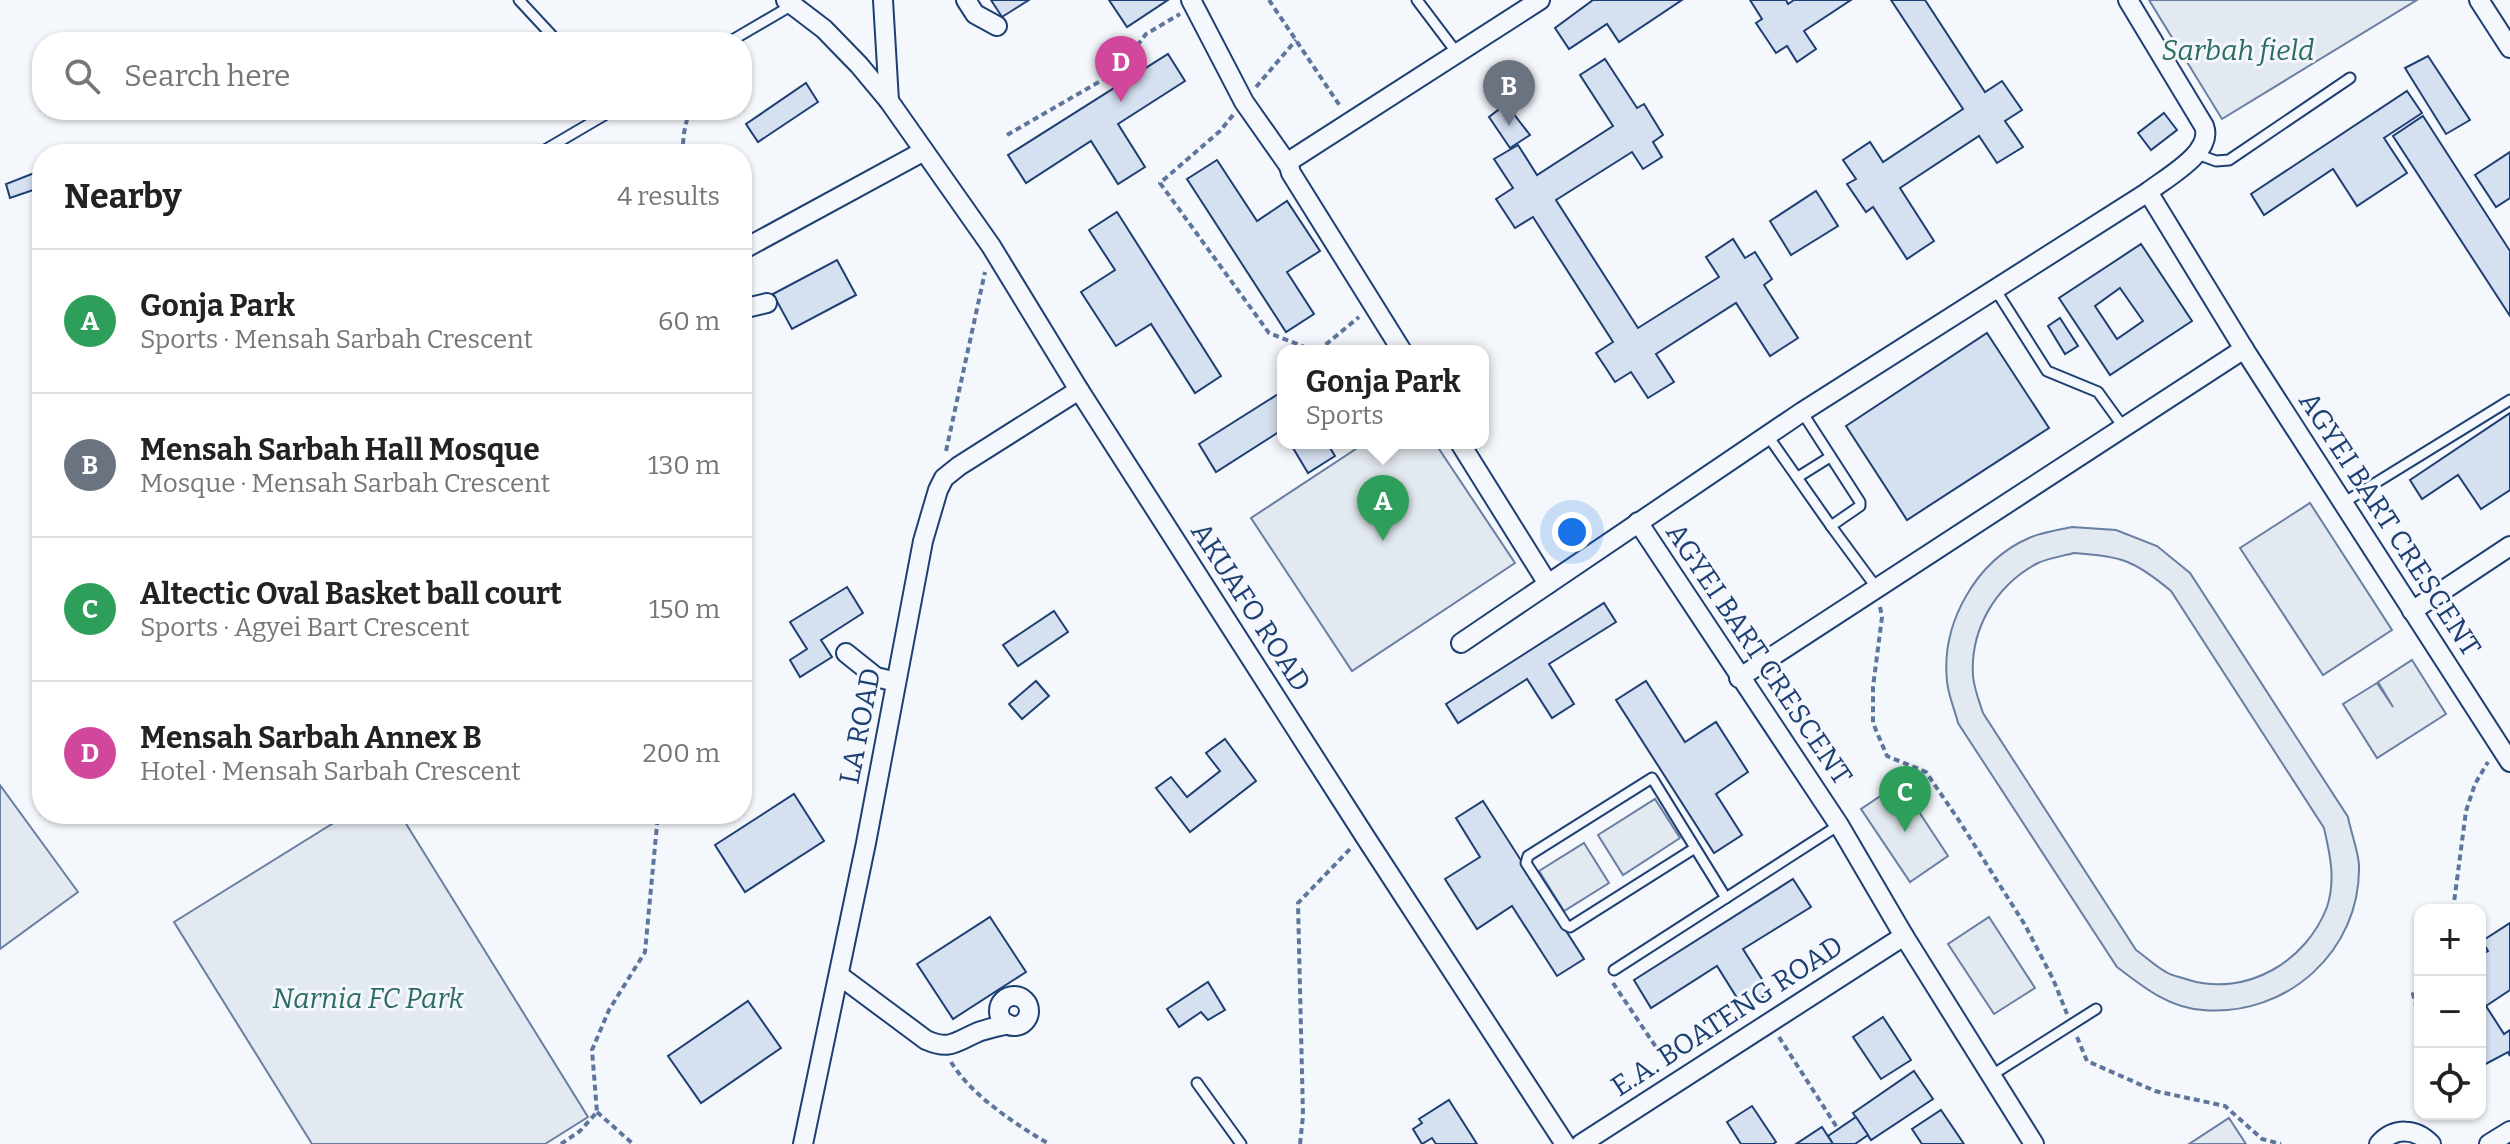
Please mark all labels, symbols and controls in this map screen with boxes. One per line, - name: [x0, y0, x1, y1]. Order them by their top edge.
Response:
- search box: [32, 32, 752, 120]
- park label: Sarbah field: [2162, 34, 2314, 67]
- pin: D: [1095, 36, 1147, 102]
- icon: search: [60, 54, 104, 98]
- text: Search here: [124, 58, 291, 94]
- pin: B: [1483, 60, 1535, 126]
- text: Nearby: [64, 176, 182, 217]
- text: 4 results: [617, 181, 720, 212]
- text: Gonja Park: [140, 288, 295, 324]
- text: A: [81, 306, 99, 337]
- text: 60 m: [658, 306, 720, 337]
- text: Sports · Mensah Sarbah Crescent: [140, 324, 533, 355]
- popup: [1277, 345, 1489, 449]
- text: Gonja Park: [1305, 364, 1461, 400]
- street label: AGYEI BART CRESCENT: [2292, 386, 2488, 662]
- text: Sports: [1305, 400, 1384, 431]
- text: Mensah Sarbah Hall Mosque: [140, 432, 540, 468]
- text: B: [82, 450, 98, 481]
- text: 130 m: [648, 450, 720, 481]
- text: Mosque · Mensah Sarbah Crescent: [140, 468, 550, 499]
- pin: A: [1357, 475, 1409, 541]
- your location: [1552, 512, 1592, 552]
- street label: AKUAFO ROAD: [1184, 516, 1318, 698]
- street label: AGYEI BART CRESCENT: [1659, 517, 1859, 791]
- text: Altectic Oval Basket ball court: [140, 576, 562, 612]
- text: C: [82, 594, 98, 625]
- text: 150 m: [649, 594, 720, 625]
- text: Sports · Agyei Bart Crescent: [140, 612, 470, 643]
- street label: LA ROAD: [833, 665, 887, 787]
- text: Mensah Sarbah Annex B: [140, 720, 482, 756]
- text: D: [81, 738, 99, 769]
- text: 200 m: [643, 738, 720, 769]
- text: Hotel · Mensah Sarbah Crescent: [140, 756, 521, 787]
- pin: C: [1879, 766, 1931, 832]
- map controls: [2414, 904, 2486, 1120]
- button: +: [2414, 904, 2486, 976]
- street label: E.A. BOATENG ROAD: [1605, 929, 1849, 1103]
- button: −: [2414, 976, 2486, 1048]
- park label: Narnia FC Park: [272, 982, 465, 1015]
- button: locate: [2414, 1048, 2486, 1120]

